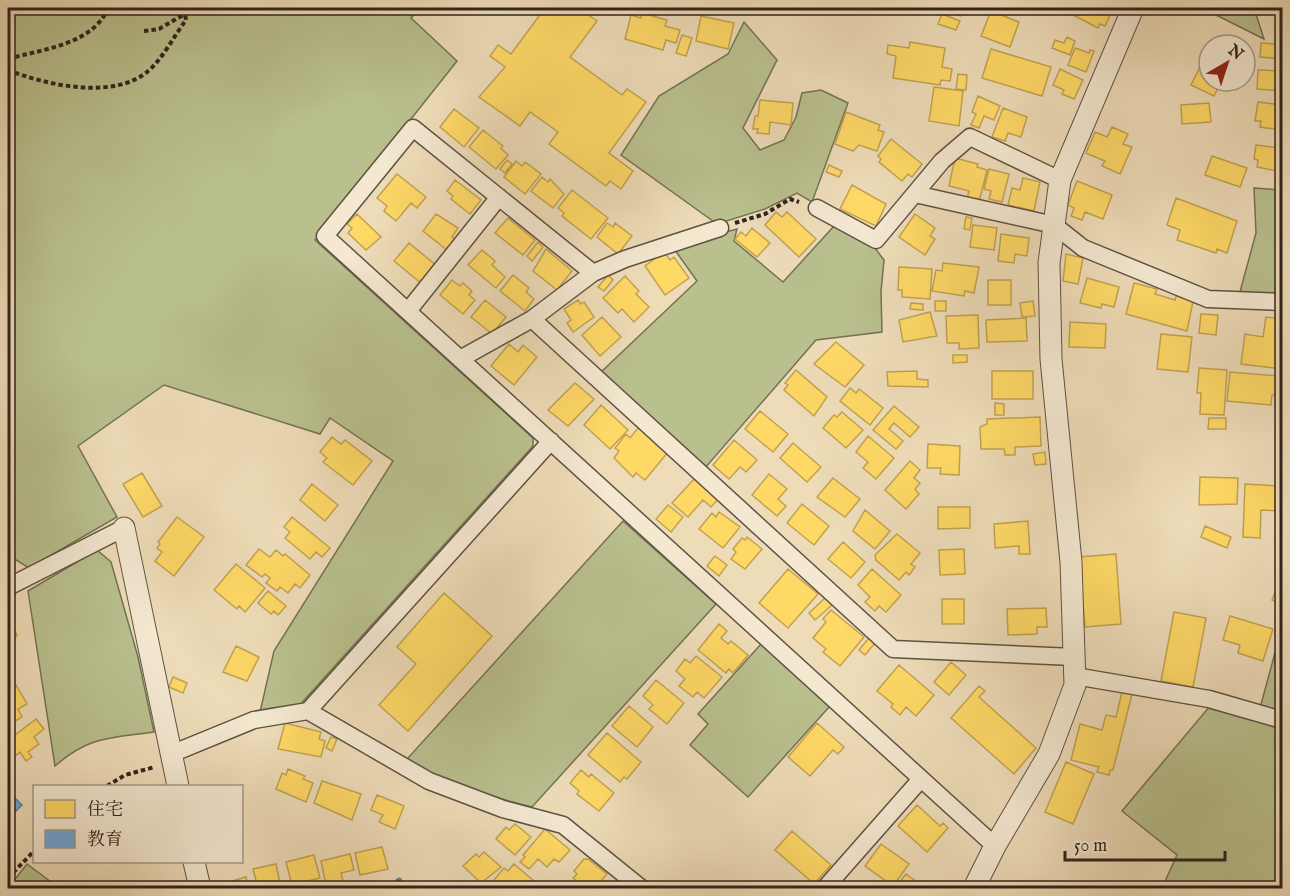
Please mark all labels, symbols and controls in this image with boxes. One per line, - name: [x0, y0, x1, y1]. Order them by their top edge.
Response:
- north arrow: [1197, 33, 1257, 93]
- text: N: [1223, 40, 1247, 65]
- legend: [33, 785, 243, 863]
- text: 住宅: [87, 799, 123, 822]
- scale bar: [1065, 824, 1226, 862]
- text: 教育: [87, 829, 123, 852]
- text: 50 m: [1074, 835, 1107, 858]

